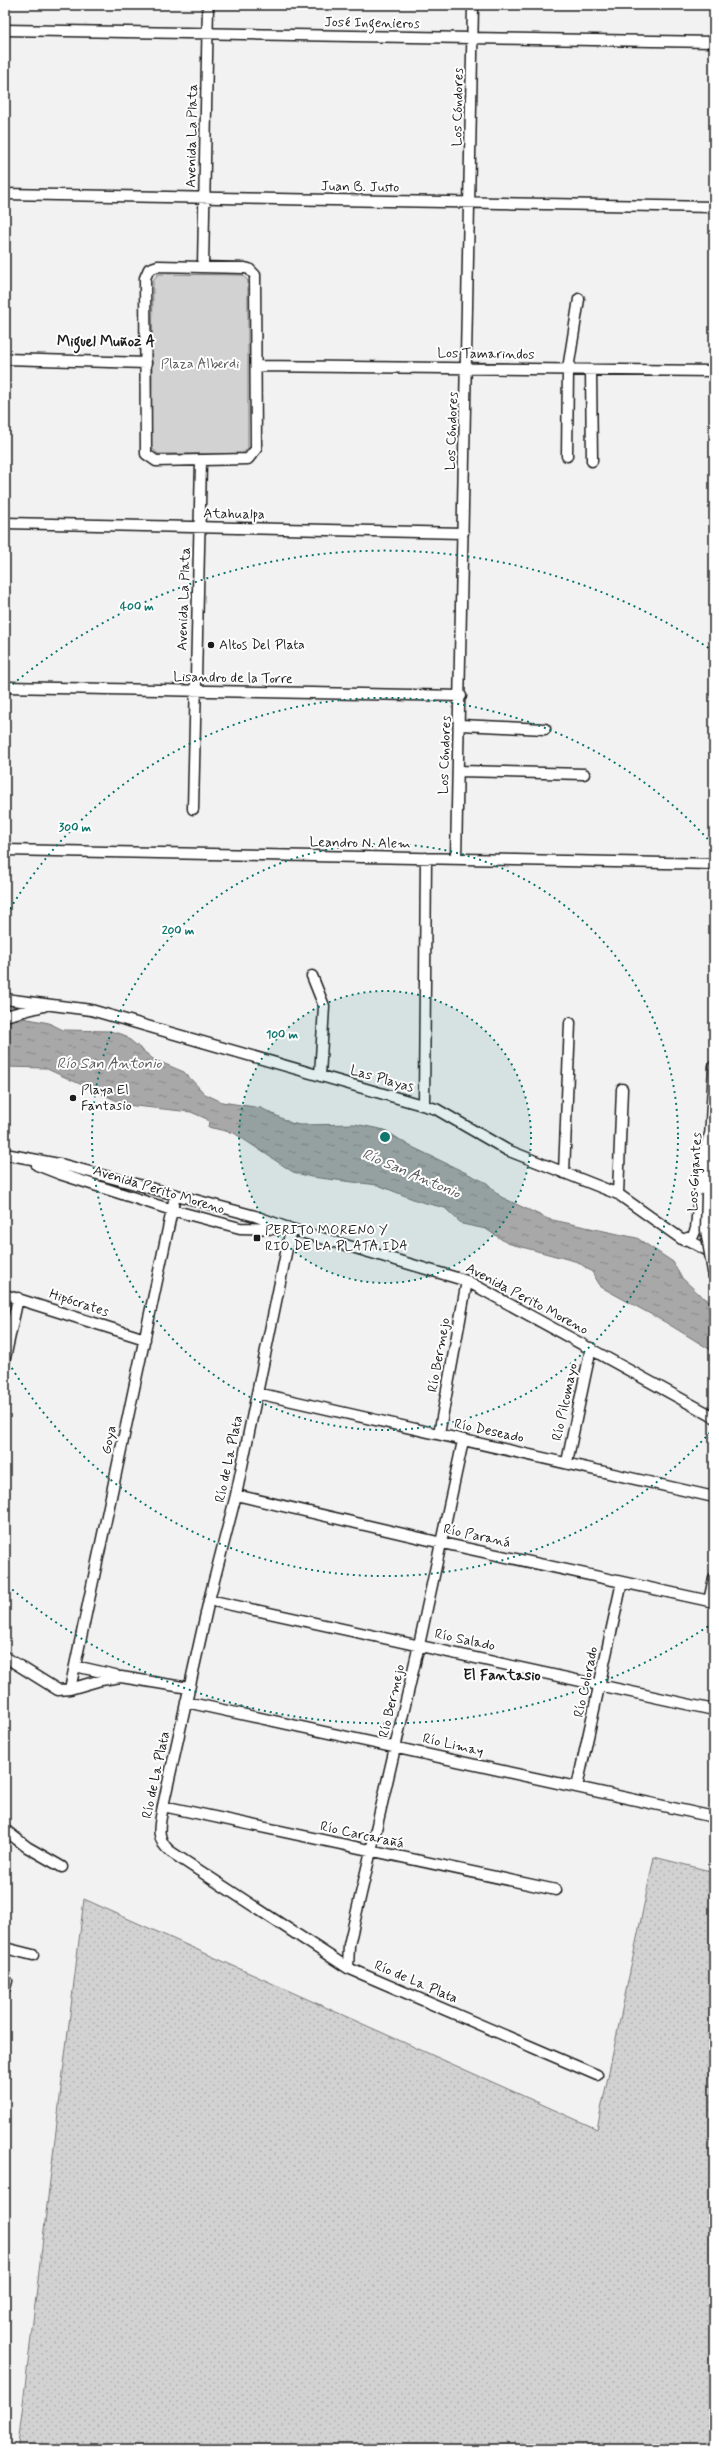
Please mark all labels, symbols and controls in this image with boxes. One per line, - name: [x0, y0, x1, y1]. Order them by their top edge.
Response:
- street label: José Ingenieros: [324, 13, 420, 35]
- street label: Los Cóndores: [448, 67, 468, 147]
- street label: Avenida La Plata: [182, 84, 202, 188]
- street label: Juan B. Justo: [321, 177, 399, 197]
- district label: Miguel Muñoz A: [57, 332, 156, 354]
- street label: Los Tamarindos: [437, 344, 535, 364]
- park label: Plaza Alberdi: [161, 355, 239, 373]
- street label: Los Cóndores: [442, 391, 462, 471]
- street label: Atahualpa: [203, 504, 265, 524]
- street label: Avenida La Plata: [173, 547, 195, 651]
- text: 400 m: [120, 599, 154, 615]
- place label: Altos Del Plata: [219, 636, 305, 654]
- marker: Altos Del Plata: [206, 640, 216, 650]
- street label: Lisandro de la Torre: [173, 668, 293, 688]
- street label: Los Cóndores: [435, 715, 455, 795]
- text: 300 m: [59, 820, 92, 836]
- street label: Leandro N. Alem: [309, 833, 411, 853]
- text: 200 m: [162, 923, 195, 939]
- text: 100 m: [266, 1027, 299, 1043]
- water label: Río San Antonio: [57, 1054, 163, 1074]
- street label: Las Playas: [348, 1061, 416, 1097]
- place label: Playa El Fantasio: [81, 1081, 132, 1115]
- marker: Playa El Fantasio: [68, 1093, 78, 1103]
- centre of rings: [378, 1130, 392, 1144]
- street label: Los Gigantes: [684, 1132, 706, 1212]
- water label: Río San Antonio: [359, 1144, 464, 1204]
- street label: Avenida Perito Moreno: [91, 1161, 227, 1219]
- place label: PERITO MORENO Y RIO DE LA PLATA IDA: [265, 1221, 408, 1255]
- marker: PERITO MORENO Y RIO DE LA PLATA IDA: [252, 1233, 262, 1243]
- street label: Avenida Perito Moreno: [463, 1259, 591, 1339]
- street label: Hipócrates: [47, 1285, 111, 1321]
- street label: Río Bermejo: [424, 1316, 454, 1394]
- street label: Río Pilcomayo: [548, 1361, 582, 1442]
- street label: Río de La Plata: [211, 1414, 247, 1504]
- street label: Río Deseado: [453, 1415, 526, 1447]
- street label: Goya: [97, 1424, 121, 1456]
- street label: Río Paraná: [442, 1520, 512, 1552]
- street label: Río Salado: [433, 1625, 497, 1655]
- street label: Río Colorado: [570, 1645, 602, 1719]
- street label: Río Bermejo: [375, 1662, 409, 1740]
- district label: El Fantasio: [463, 1666, 541, 1686]
- street label: Río Limay: [421, 1729, 485, 1761]
- street label: Río de La Plata: [138, 1730, 174, 1820]
- street label: Río Carcarañá: [318, 1817, 406, 1853]
- street label: Río de La Plata: [372, 1956, 461, 2008]

